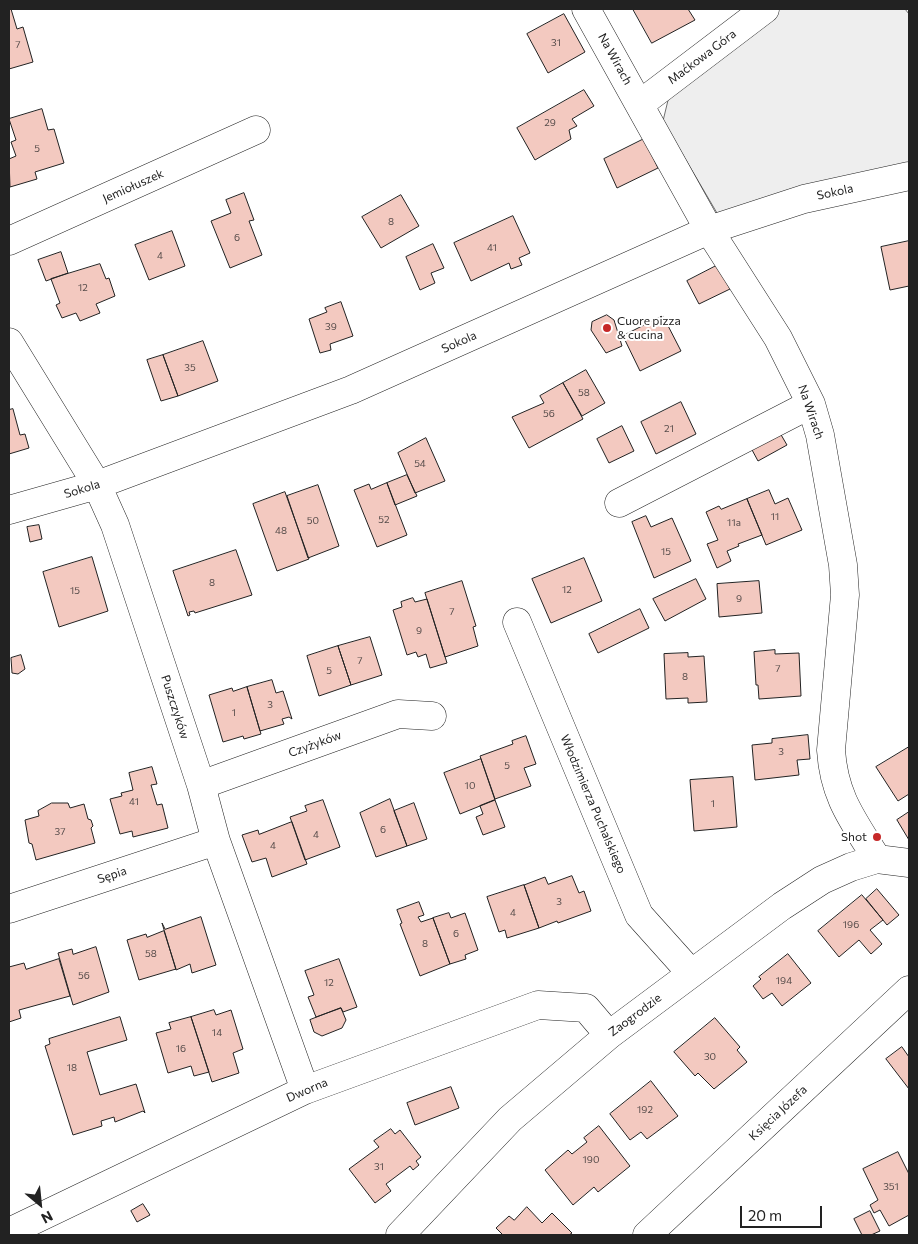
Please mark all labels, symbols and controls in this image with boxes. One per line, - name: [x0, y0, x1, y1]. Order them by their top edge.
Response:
- street label: Maćkowa Góra: [665, 27, 739, 87]
- street label: Na Wirach: [595, 31, 635, 87]
- house number: 31: [551, 37, 561, 49]
- house number: 7: [15, 39, 21, 51]
- house number: 29: [544, 117, 556, 129]
- house number: 5: [34, 143, 40, 155]
- street label: Jemiołuszek: [100, 166, 166, 206]
- street label: Sokola: [815, 181, 855, 203]
- house number: 8: [388, 216, 394, 228]
- house number: 6: [234, 232, 240, 244]
- house number: 41: [487, 242, 497, 254]
- house number: 4: [157, 250, 163, 262]
- house number: 12: [78, 282, 88, 294]
- place label: Cuore pizza & cucina: [617, 314, 681, 342]
- house number: 39: [325, 321, 337, 333]
- marker: Cuore pizza & cucina: [601, 322, 613, 334]
- street label: Sokola: [439, 328, 479, 356]
- house number: 35: [184, 362, 196, 374]
- street label: Na Wirach: [795, 383, 827, 441]
- house number: 58: [578, 387, 590, 399]
- house number: 56: [543, 408, 555, 420]
- house number: 21: [664, 423, 674, 435]
- house number: 54: [414, 458, 426, 470]
- street label: Sokola: [62, 477, 102, 501]
- house number: 11: [771, 511, 779, 523]
- house number: 52: [378, 514, 390, 526]
- house number: 50: [307, 515, 319, 527]
- house number: 11a: [727, 517, 741, 529]
- house number: 48: [275, 525, 287, 537]
- house number: 15: [661, 546, 671, 558]
- house number: 8: [209, 577, 215, 589]
- house number: 12: [562, 584, 572, 596]
- house number: 15: [70, 585, 80, 597]
- house number: 9: [736, 593, 742, 605]
- house number: 7: [449, 606, 455, 618]
- house number: 9: [416, 625, 422, 637]
- house number: 7: [357, 655, 363, 667]
- house number: 7: [775, 663, 781, 675]
- house number: 5: [326, 665, 332, 677]
- house number: 8: [682, 671, 688, 683]
- street label: Puszczyków: [158, 673, 192, 741]
- house number: 3: [267, 699, 273, 711]
- house number: 1: [232, 707, 236, 719]
- street label: Czyżyków: [287, 728, 343, 760]
- street label: Włodzimierza Puchalskiego: [557, 732, 629, 876]
- house number: 3: [778, 746, 784, 758]
- house number: 5: [504, 760, 510, 772]
- house number: 10: [465, 780, 475, 792]
- house number: 41: [129, 796, 139, 808]
- house number: 1: [711, 798, 715, 810]
- house number: 6: [380, 824, 386, 836]
- house number: 37: [55, 826, 65, 838]
- house number: 4: [313, 829, 319, 841]
- place label: Shot: [841, 830, 867, 844]
- marker: Shot: [871, 831, 883, 843]
- house number: 4: [270, 840, 276, 852]
- street label: Sępia: [96, 864, 128, 886]
- house number: 3: [556, 896, 562, 908]
- house number: 4: [510, 907, 516, 919]
- house number: 196: [843, 919, 859, 931]
- house number: 6: [453, 928, 459, 940]
- house number: 8: [422, 938, 428, 950]
- house number: 58: [145, 948, 157, 960]
- house number: 56: [78, 970, 90, 982]
- house number: 194: [776, 975, 792, 987]
- house number: 12: [324, 977, 334, 989]
- street label: Zaogrodzie: [606, 991, 664, 1039]
- house number: 14: [212, 1027, 222, 1039]
- house number: 16: [176, 1043, 186, 1055]
- house number: 30: [704, 1051, 716, 1063]
- house number: 18: [67, 1062, 77, 1074]
- street label: Dworna: [284, 1075, 330, 1105]
- street label: Księcia Józefa: [746, 1082, 810, 1144]
- house number: 192: [637, 1104, 653, 1116]
- house number: 190: [583, 1154, 599, 1166]
- house number: 31: [374, 1161, 384, 1173]
- north arrow: [15, 1179, 65, 1229]
- house number: 351: [883, 1181, 899, 1193]
- scale bar: [743, 1196, 826, 1228]
- text: 20 m: [748, 1206, 782, 1224]
- text: N: [39, 1208, 56, 1228]

